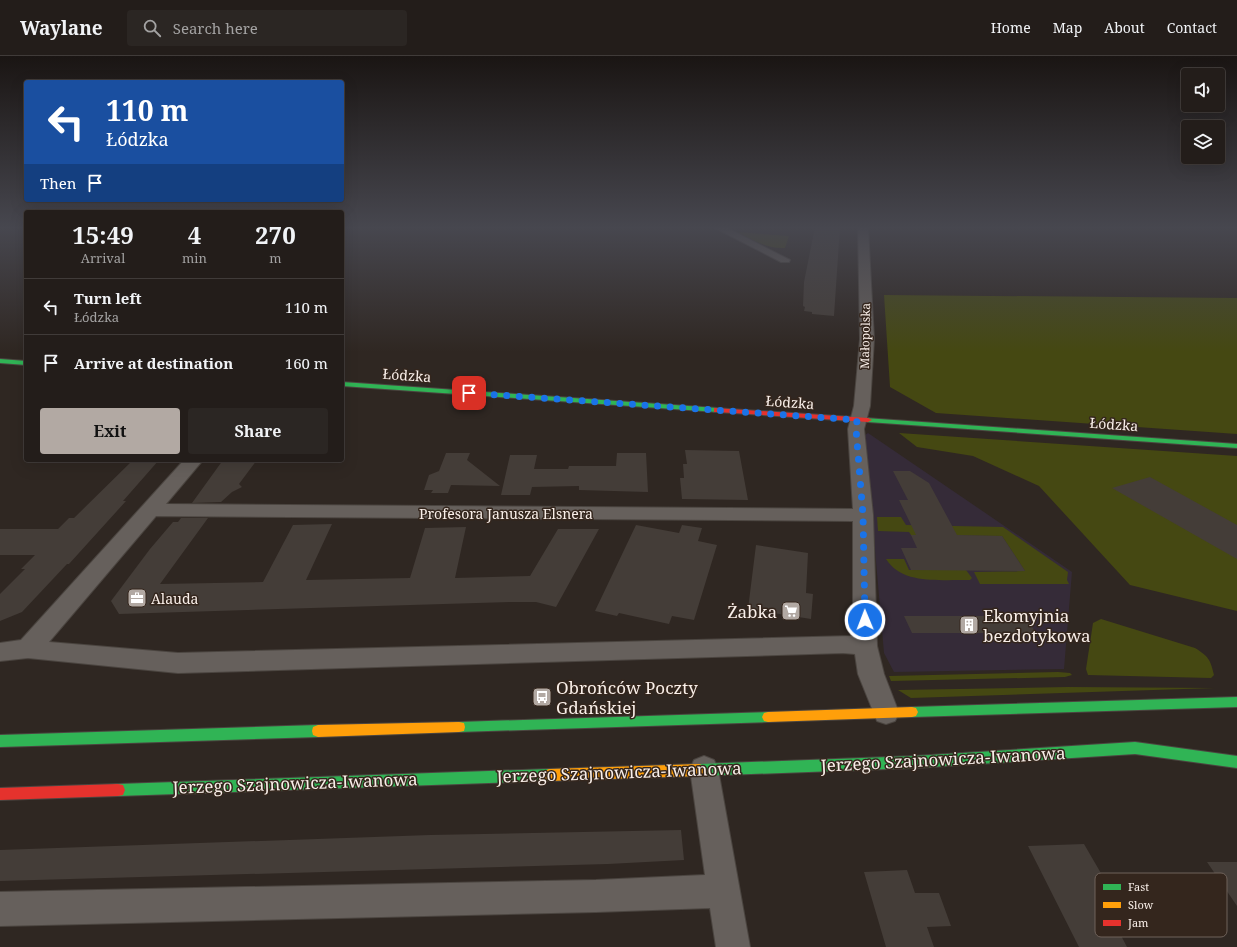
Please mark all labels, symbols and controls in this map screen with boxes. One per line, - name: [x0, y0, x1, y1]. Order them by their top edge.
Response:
- search box: [127, 10, 407, 46]
- text: Waylane: [20, 15, 103, 41]
- icon: search: [141, 17, 163, 39]
- text: Search here: [173, 18, 258, 38]
- text: Home: [991, 18, 1031, 37]
- text: Map: [1053, 18, 1082, 37]
- text: About: [1104, 18, 1145, 37]
- text: Contact: [1167, 18, 1217, 37]
- map controls: [1181, 68, 1225, 164]
- button: sound: [1181, 68, 1225, 112]
- text: 110 m: [106, 91, 188, 129]
- icon: left: [40, 96, 92, 148]
- button: layers: [1181, 120, 1225, 164]
- text: Łódzka: [106, 127, 169, 151]
- icon: arrive: [84, 172, 106, 194]
- text: Then: [40, 173, 76, 193]
- text: 15:49: [72, 218, 134, 251]
- text: 4: [188, 218, 201, 251]
- text: 270: [255, 218, 296, 251]
- text: Arrival: [81, 249, 125, 267]
- text: min: [182, 249, 207, 267]
- text: m: [269, 249, 282, 267]
- text: Turn left: [74, 288, 142, 308]
- icon: left: [40, 296, 62, 318]
- text: 110 m: [285, 297, 328, 317]
- street label: Małopolska: [856, 303, 874, 369]
- text: Łódzka: [74, 308, 119, 326]
- icon: arrive: [40, 352, 62, 374]
- text: Arrive at destination: [74, 353, 233, 373]
- text: 160 m: [285, 353, 328, 373]
- street label: Łódzka: [382, 364, 432, 386]
- pin: [452, 376, 486, 410]
- icon: arrive: [458, 382, 480, 404]
- street label: Łódzka: [765, 391, 815, 413]
- button: Exit: [40, 408, 180, 454]
- button: Share: [188, 408, 328, 454]
- street label: Łódzka: [1089, 413, 1139, 435]
- street label: Profesora Janusza Elsnera: [419, 504, 593, 523]
- office icon: Alauda: [126, 587, 148, 609]
- place label: Alauda: [151, 589, 199, 608]
- position arrow: [844, 599, 886, 641]
- place label: Żabka: [727, 600, 777, 623]
- supermarket icon: Żabka: [780, 600, 802, 622]
- place label: Ekomyjnia bezdotykowa: [983, 604, 1091, 647]
- building icon: Ekomyjnia bezdotykowa: [958, 614, 980, 636]
- place label: Obrońców Poczty Gdańskiej: [556, 676, 698, 719]
- bus stop icon: Obrońców Poczty Gdańskiej: [531, 686, 553, 708]
- street label: Jerzego Szajnowicza-Iwanowa: [819, 741, 1066, 777]
- street label: Jerzego Szajnowicza-Iwanowa: [495, 756, 742, 788]
- street label: Jerzego Szajnowicza-Iwanowa: [171, 767, 418, 799]
- legend: [1095, 873, 1227, 937]
- text: Fast: [1128, 879, 1149, 894]
- text: Slow: [1128, 897, 1154, 912]
- text: Jam: [1127, 915, 1149, 930]

